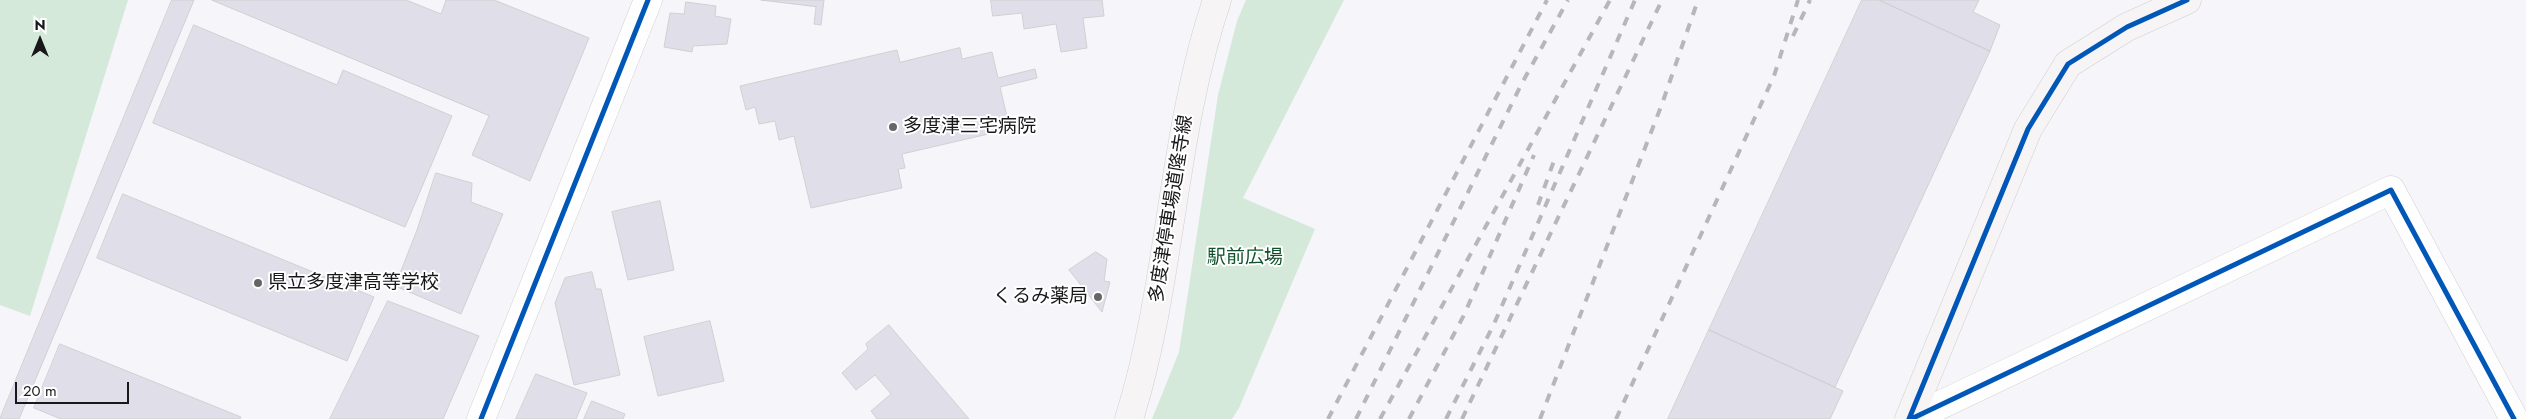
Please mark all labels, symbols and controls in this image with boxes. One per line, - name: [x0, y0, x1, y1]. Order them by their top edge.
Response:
- north arrow: [15, 15, 65, 65]
- text: N: [34, 15, 46, 35]
- street label: 多度津停車場道隆寺線: [1146, 113, 1198, 305]
- place label: 多度津三宅病院: [903, 116, 1036, 138]
- marker: 多度津三宅病院: [887, 121, 899, 133]
- park label: 駅前広場: [1207, 247, 1283, 269]
- place label: 県立多度津高等学校: [268, 272, 439, 294]
- marker: 県立多度津高等学校: [252, 277, 264, 289]
- place label: くるみ薬局: [993, 286, 1088, 308]
- marker: くるみ薬局: [1092, 291, 1104, 303]
- scale bar: [18, 372, 131, 404]
- text: 20 m: [23, 380, 57, 402]

